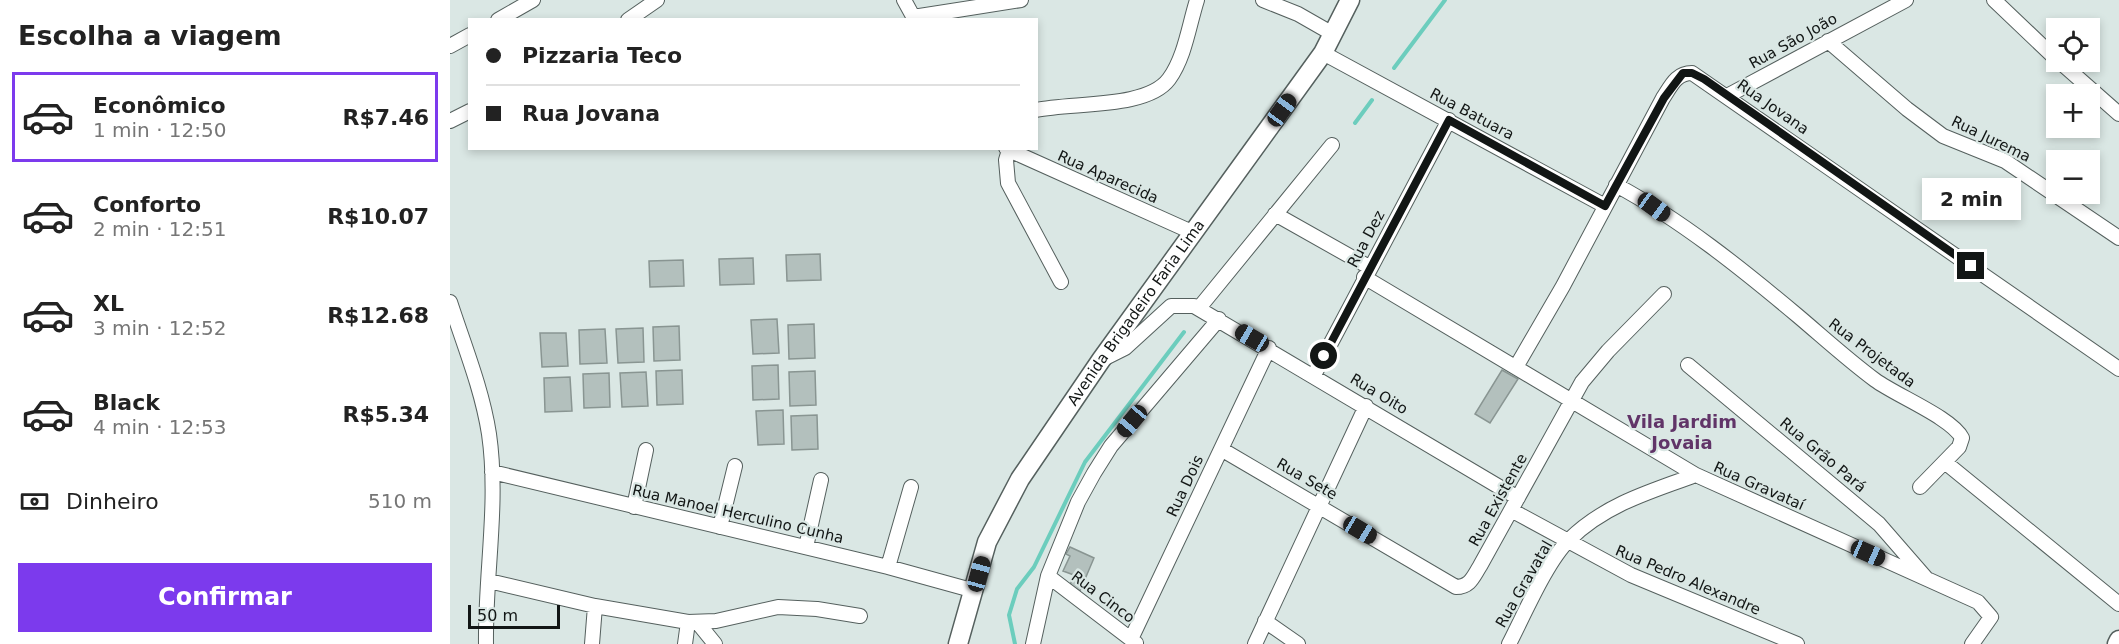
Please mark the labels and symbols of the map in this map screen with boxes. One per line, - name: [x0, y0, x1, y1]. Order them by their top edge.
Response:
- street label: Rua São João: [1746, 9, 1840, 73]
- street label: Rua Jovana: [1734, 76, 1812, 138]
- street label: Rua Batuara: [1427, 84, 1517, 144]
- car: [1264, 90, 1300, 130]
- street label: Rua Jurema: [1948, 112, 2034, 166]
- street label: Rua Aparecida: [1055, 147, 1161, 207]
- callout: 2 min: [1922, 179, 2020, 221]
- car: [1634, 189, 1674, 225]
- street label: Rua Dez: [1344, 207, 1389, 271]
- street label: Avenida Brigadeiro Faria Lima: [1064, 216, 1208, 409]
- route end: [1957, 252, 1984, 279]
- street label: Rua Projetada: [1825, 314, 1919, 392]
- car: [1232, 321, 1272, 355]
- route start: [1310, 342, 1337, 369]
- street label: Rua Oito: [1347, 370, 1411, 418]
- car: [1114, 401, 1150, 441]
- district label: Vila Jardim Jovaia: [1627, 411, 1737, 453]
- street label: Rua Grão Pará: [1776, 414, 1870, 496]
- street label: Rua Existente: [1465, 450, 1531, 550]
- street label: Rua Dois: [1163, 452, 1207, 520]
- street label: Rua Sete: [1273, 454, 1341, 504]
- street label: Rua Gravataí: [1711, 458, 1808, 514]
- street label: Rua Manoel Herculino Cunha: [631, 481, 845, 547]
- car: [1340, 513, 1380, 547]
- street label: Rua Gravatal: [1492, 537, 1556, 631]
- car: [1848, 537, 1888, 569]
- street label: Rua Pedro Alexandre: [1613, 541, 1763, 619]
- car: [966, 554, 992, 594]
- street label: Rua Cinco: [1068, 567, 1138, 627]
- scale bar: [468, 602, 560, 630]

